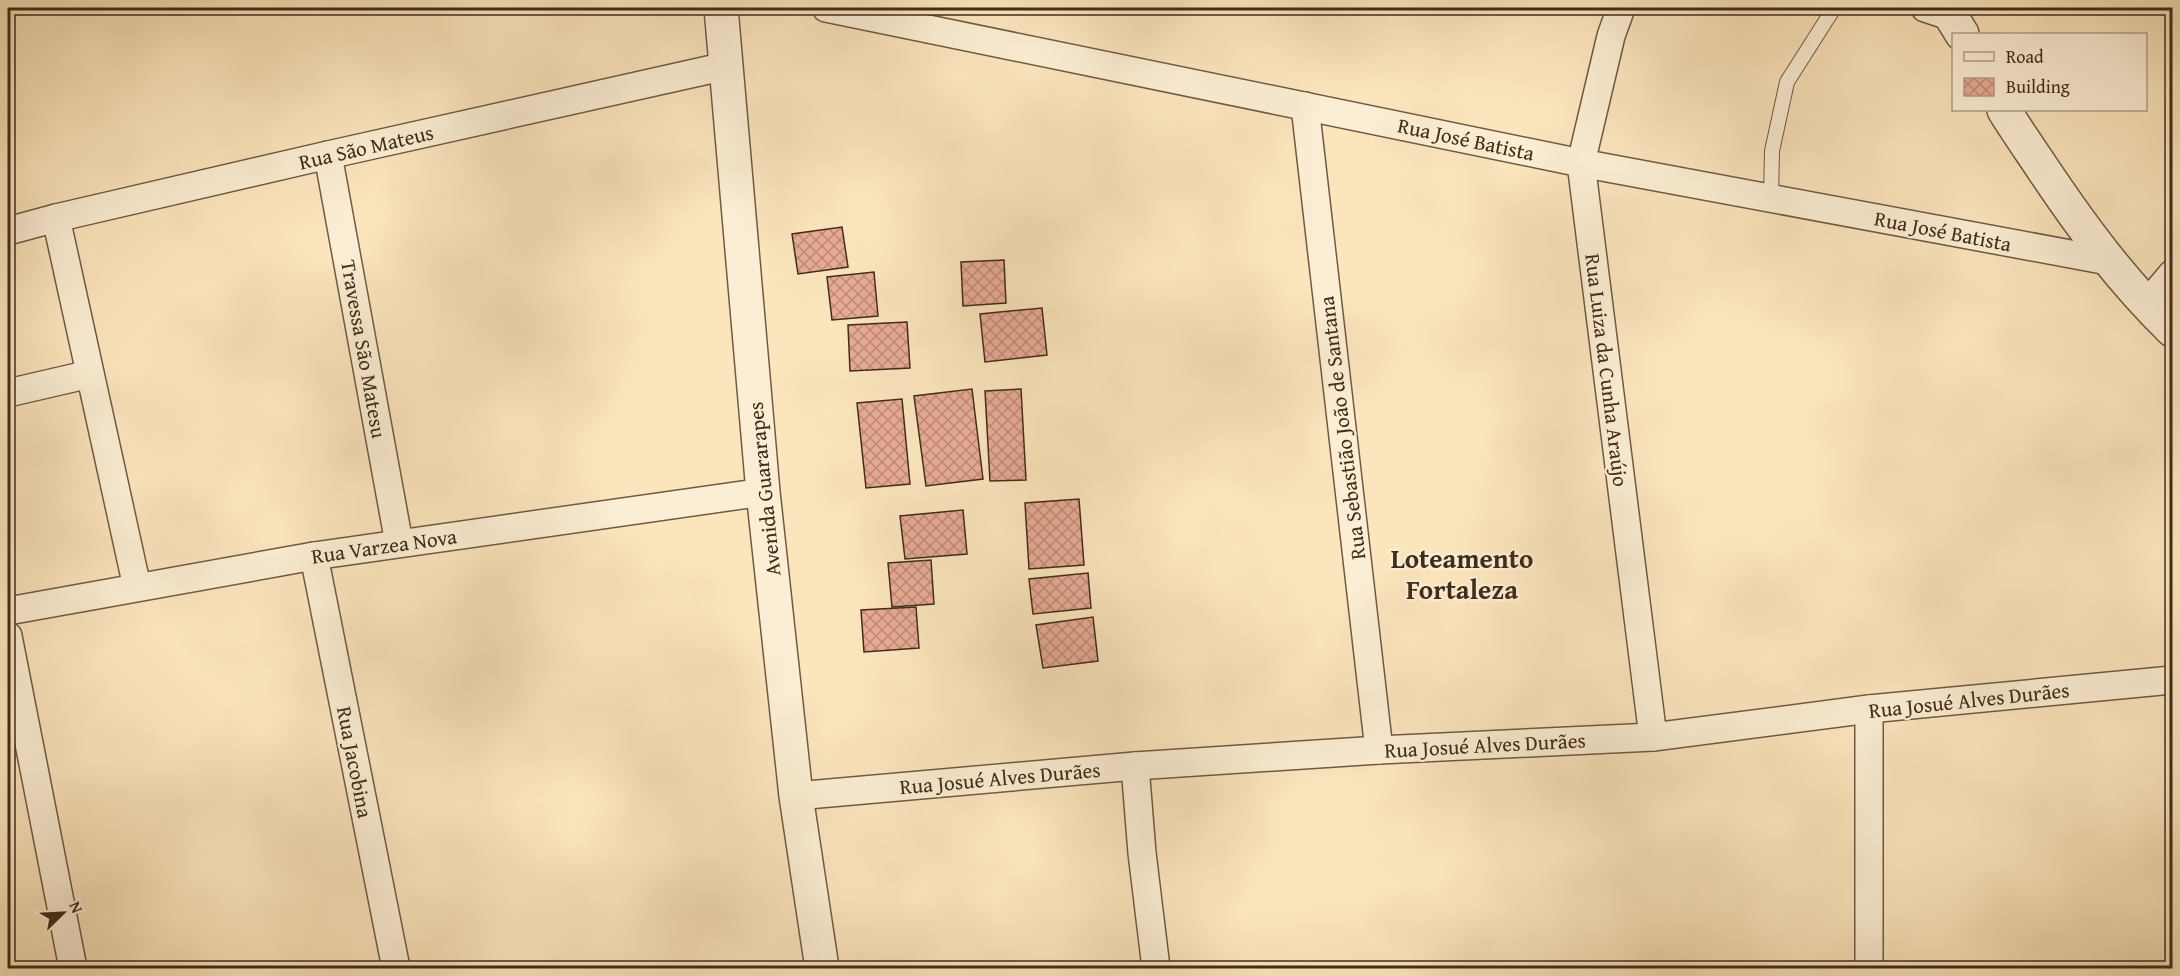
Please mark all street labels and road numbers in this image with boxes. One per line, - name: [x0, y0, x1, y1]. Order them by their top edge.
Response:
- street label: Rua José Batista: [1395, 109, 1537, 169]
- street label: Rua São Mateus: [295, 116, 437, 178]
- street label: Rua José Batista: [1872, 203, 2014, 259]
- street label: Rua Luiza da Cunha Araújo: [1577, 252, 1637, 488]
- street label: Travessa São Matesu: [333, 257, 395, 441]
- street label: Rua Sebastião João de Santana: [1310, 294, 1374, 561]
- street label: Avenida Guararapes: [739, 400, 789, 578]
- street label: Rua Varzea Nova: [309, 520, 459, 572]
- street label: Rua Josué Alves Durães: [1867, 674, 2071, 726]
- street label: Rua Jacobina: [329, 704, 381, 821]
- street label: Rua Josué Alves Durães: [1383, 724, 1587, 766]
- street label: Rua Josué Alves Durães: [898, 754, 1102, 802]

